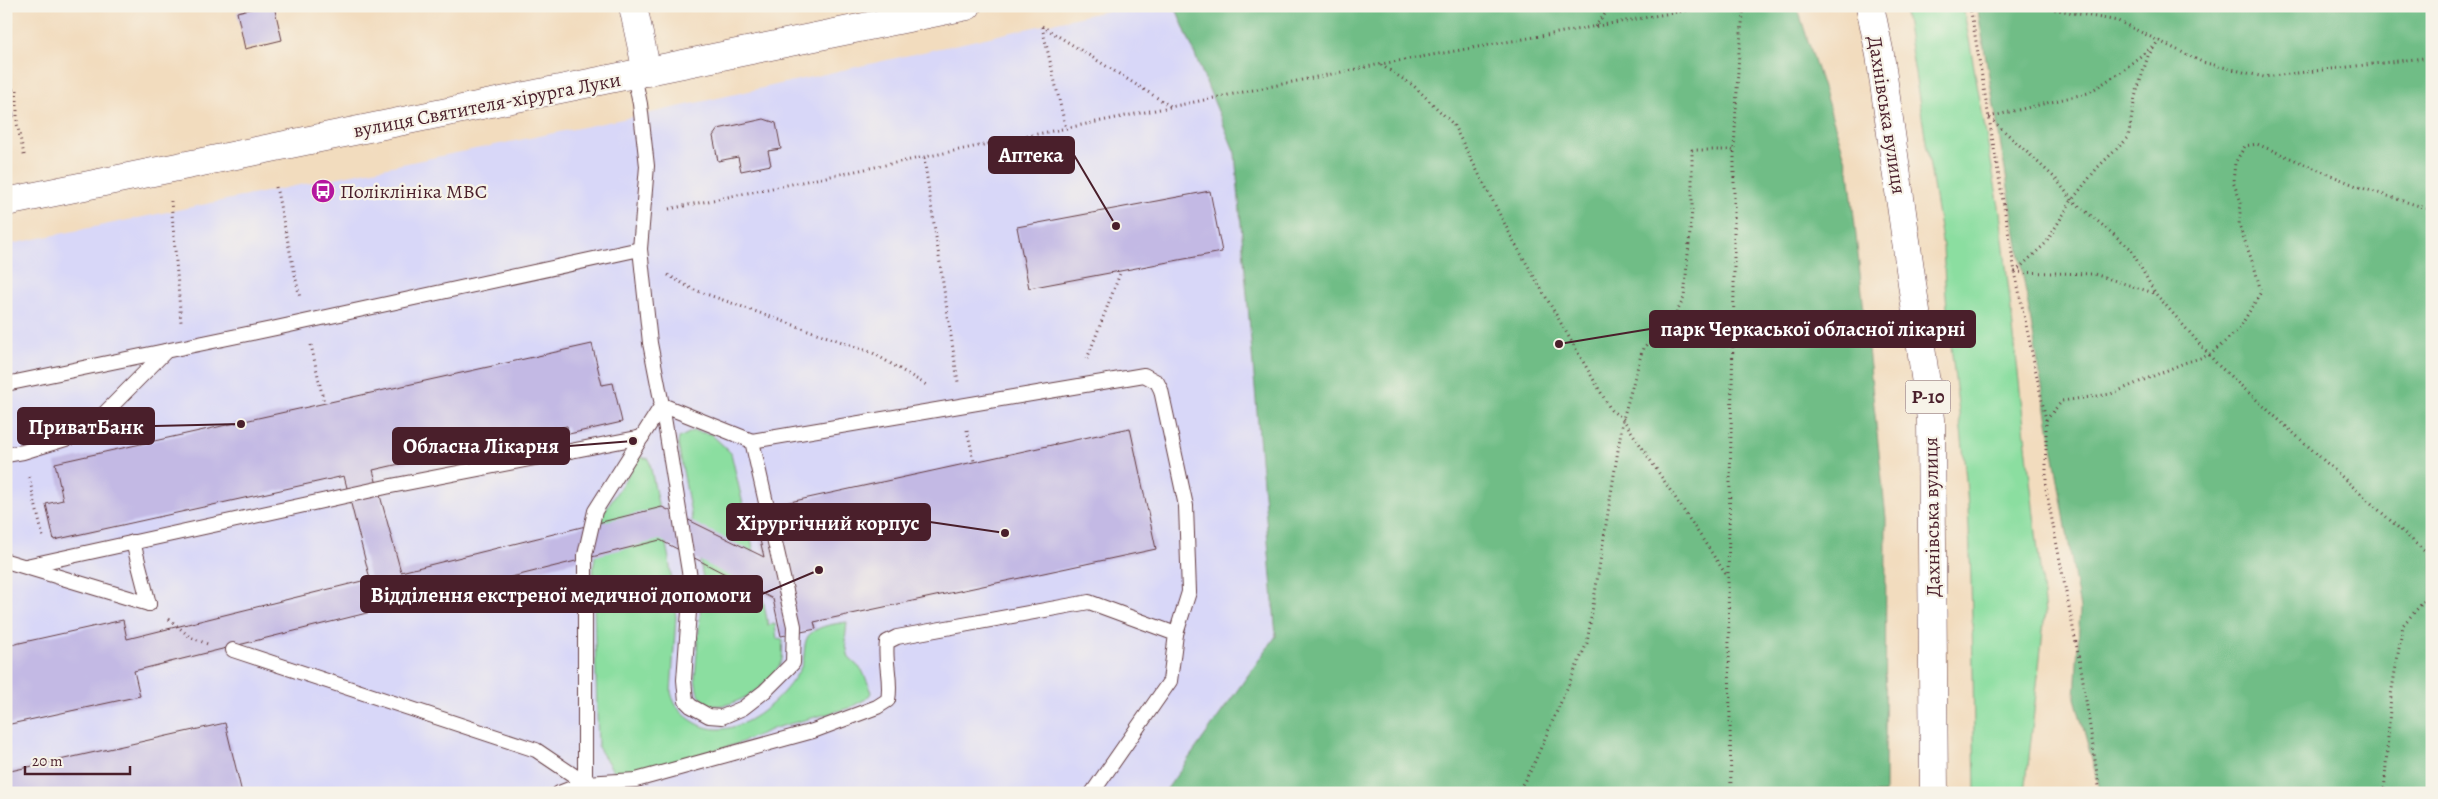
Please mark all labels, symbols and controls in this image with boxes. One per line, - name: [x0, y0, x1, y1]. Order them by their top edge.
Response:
- street label: Дахнівська вулиця: [1861, 34, 1913, 196]
- street label: вулиця Святителя-хірурга Луки: [351, 66, 623, 144]
- callout: Аптека: [989, 137, 1074, 173]
- text: Аптека: [997, 141, 1064, 169]
- bus stop icon: Поліклініка МВС: [310, 178, 336, 204]
- place label: Поліклініка МВС: [340, 178, 487, 205]
- callout: парк Черкаської обласної лікарні: [1650, 311, 1975, 347]
- text: парк Черкаської обласної лікарні: [1661, 315, 1965, 343]
- road number: Р-10: [1906, 381, 1950, 414]
- callout: ПриватБанк: [18, 408, 154, 444]
- text: ПриватБанк: [28, 413, 144, 441]
- callout: Обласна Лікарня: [393, 428, 569, 464]
- text: Обласна Лікарня: [403, 432, 559, 460]
- street label: Дахнівська вулиця: [1917, 437, 1947, 597]
- callout: Хірургічний корпус: [727, 504, 930, 540]
- text: Хірургічний корпус: [736, 509, 920, 537]
- callout: Відділення екстреної медичної допомоги: [361, 576, 762, 612]
- text: Відділення екстреної медичної допомоги: [371, 581, 751, 609]
- scale bar: [25, 744, 130, 776]
- text: 20 m: [32, 751, 63, 771]

